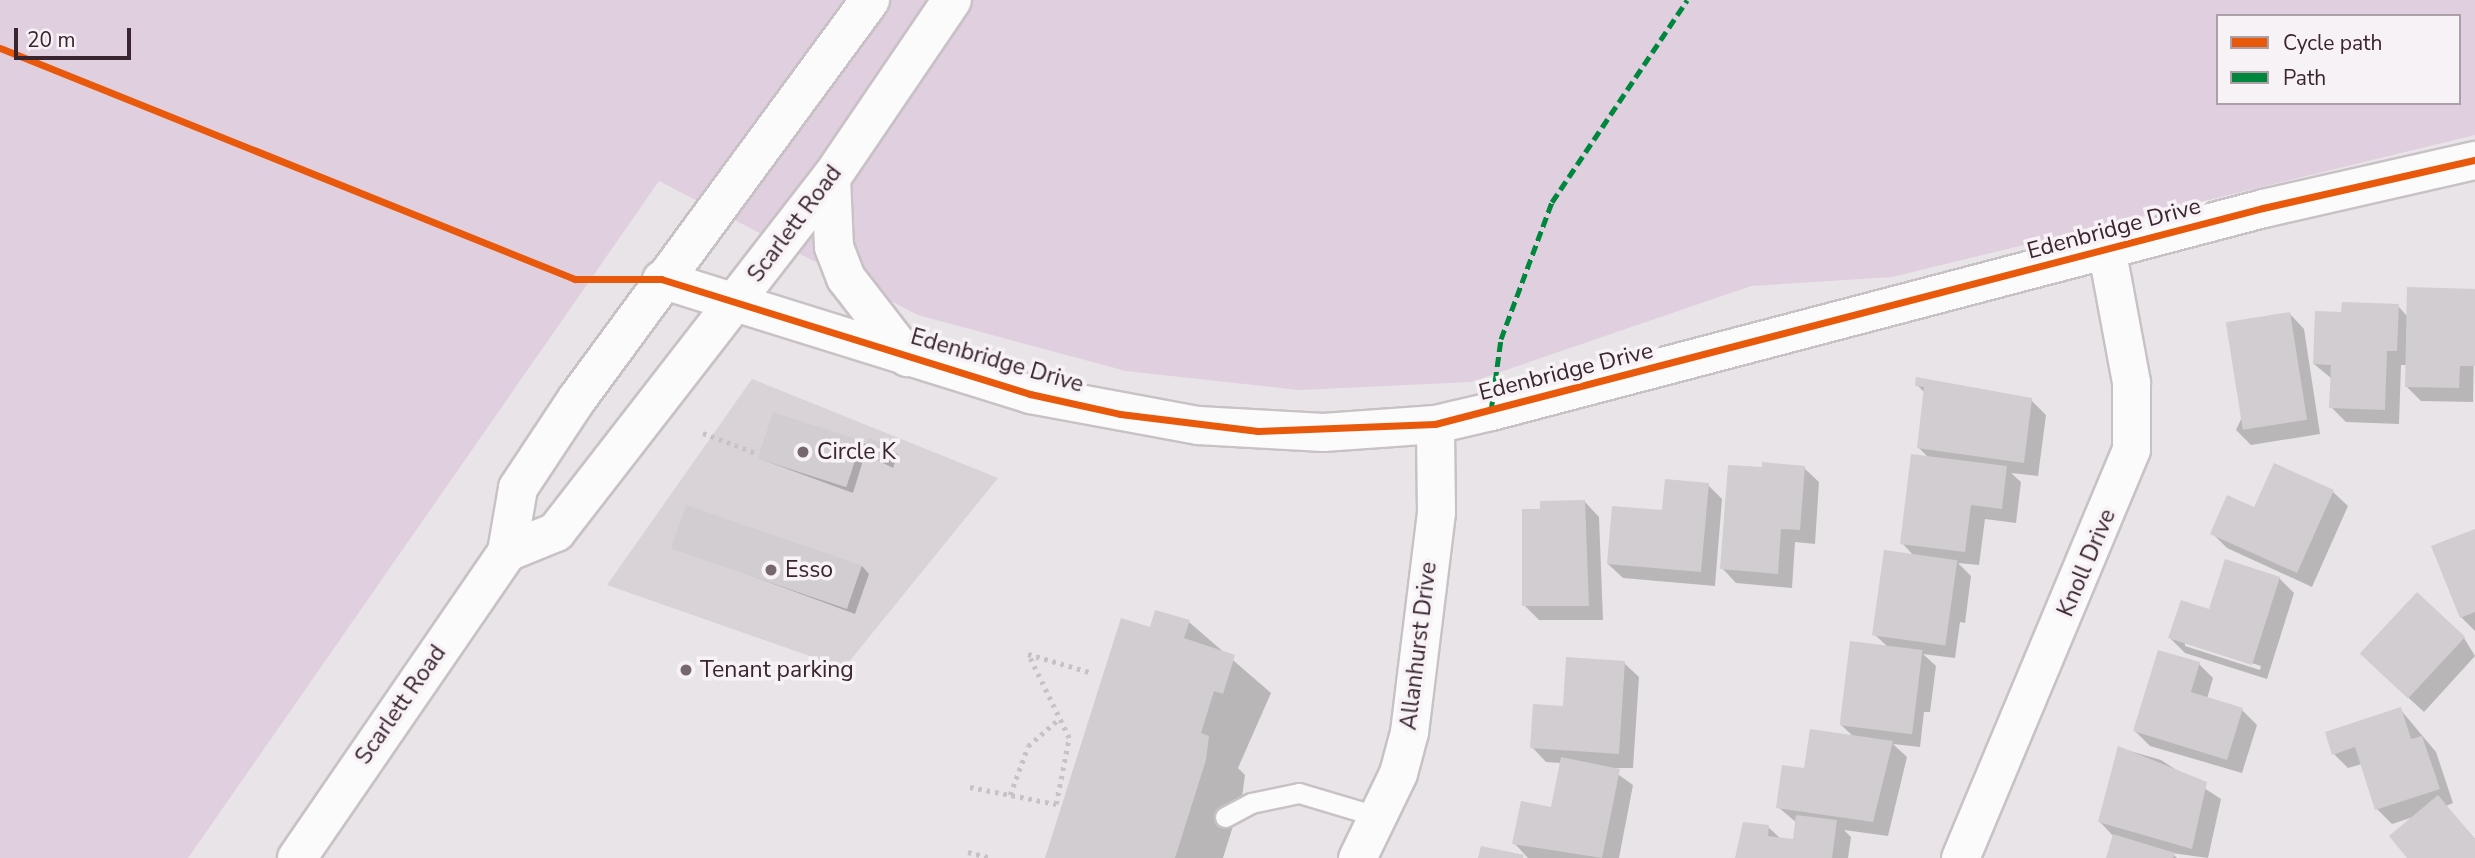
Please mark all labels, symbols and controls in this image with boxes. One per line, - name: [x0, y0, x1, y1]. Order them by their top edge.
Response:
- scale bar: [18, 14, 135, 58]
- legend: [2216, 14, 2461, 105]
- text: 20 m: [27, 26, 76, 54]
- text: Cycle path: [2283, 29, 2382, 57]
- text: Path: [2283, 64, 2326, 92]
- street label: Scarlett Road: [742, 160, 848, 288]
- street label: Edenbridge Drive: [2024, 193, 2204, 265]
- street label: Edenbridge Drive: [907, 323, 1087, 399]
- street label: Edenbridge Drive: [1476, 337, 1656, 407]
- place label: Circle K: [817, 438, 896, 466]
- marker: Circle K: [795, 444, 811, 460]
- street label: Knoll Drive: [2052, 505, 2122, 621]
- place label: Esso: [785, 556, 833, 584]
- street label: Allanhurst Drive: [1395, 560, 1443, 732]
- marker: Esso: [763, 562, 779, 578]
- street label: Scarlett Road: [350, 640, 452, 770]
- place label: Tenant parking: [700, 656, 854, 684]
- marker: Tenant parking: [678, 662, 694, 678]

